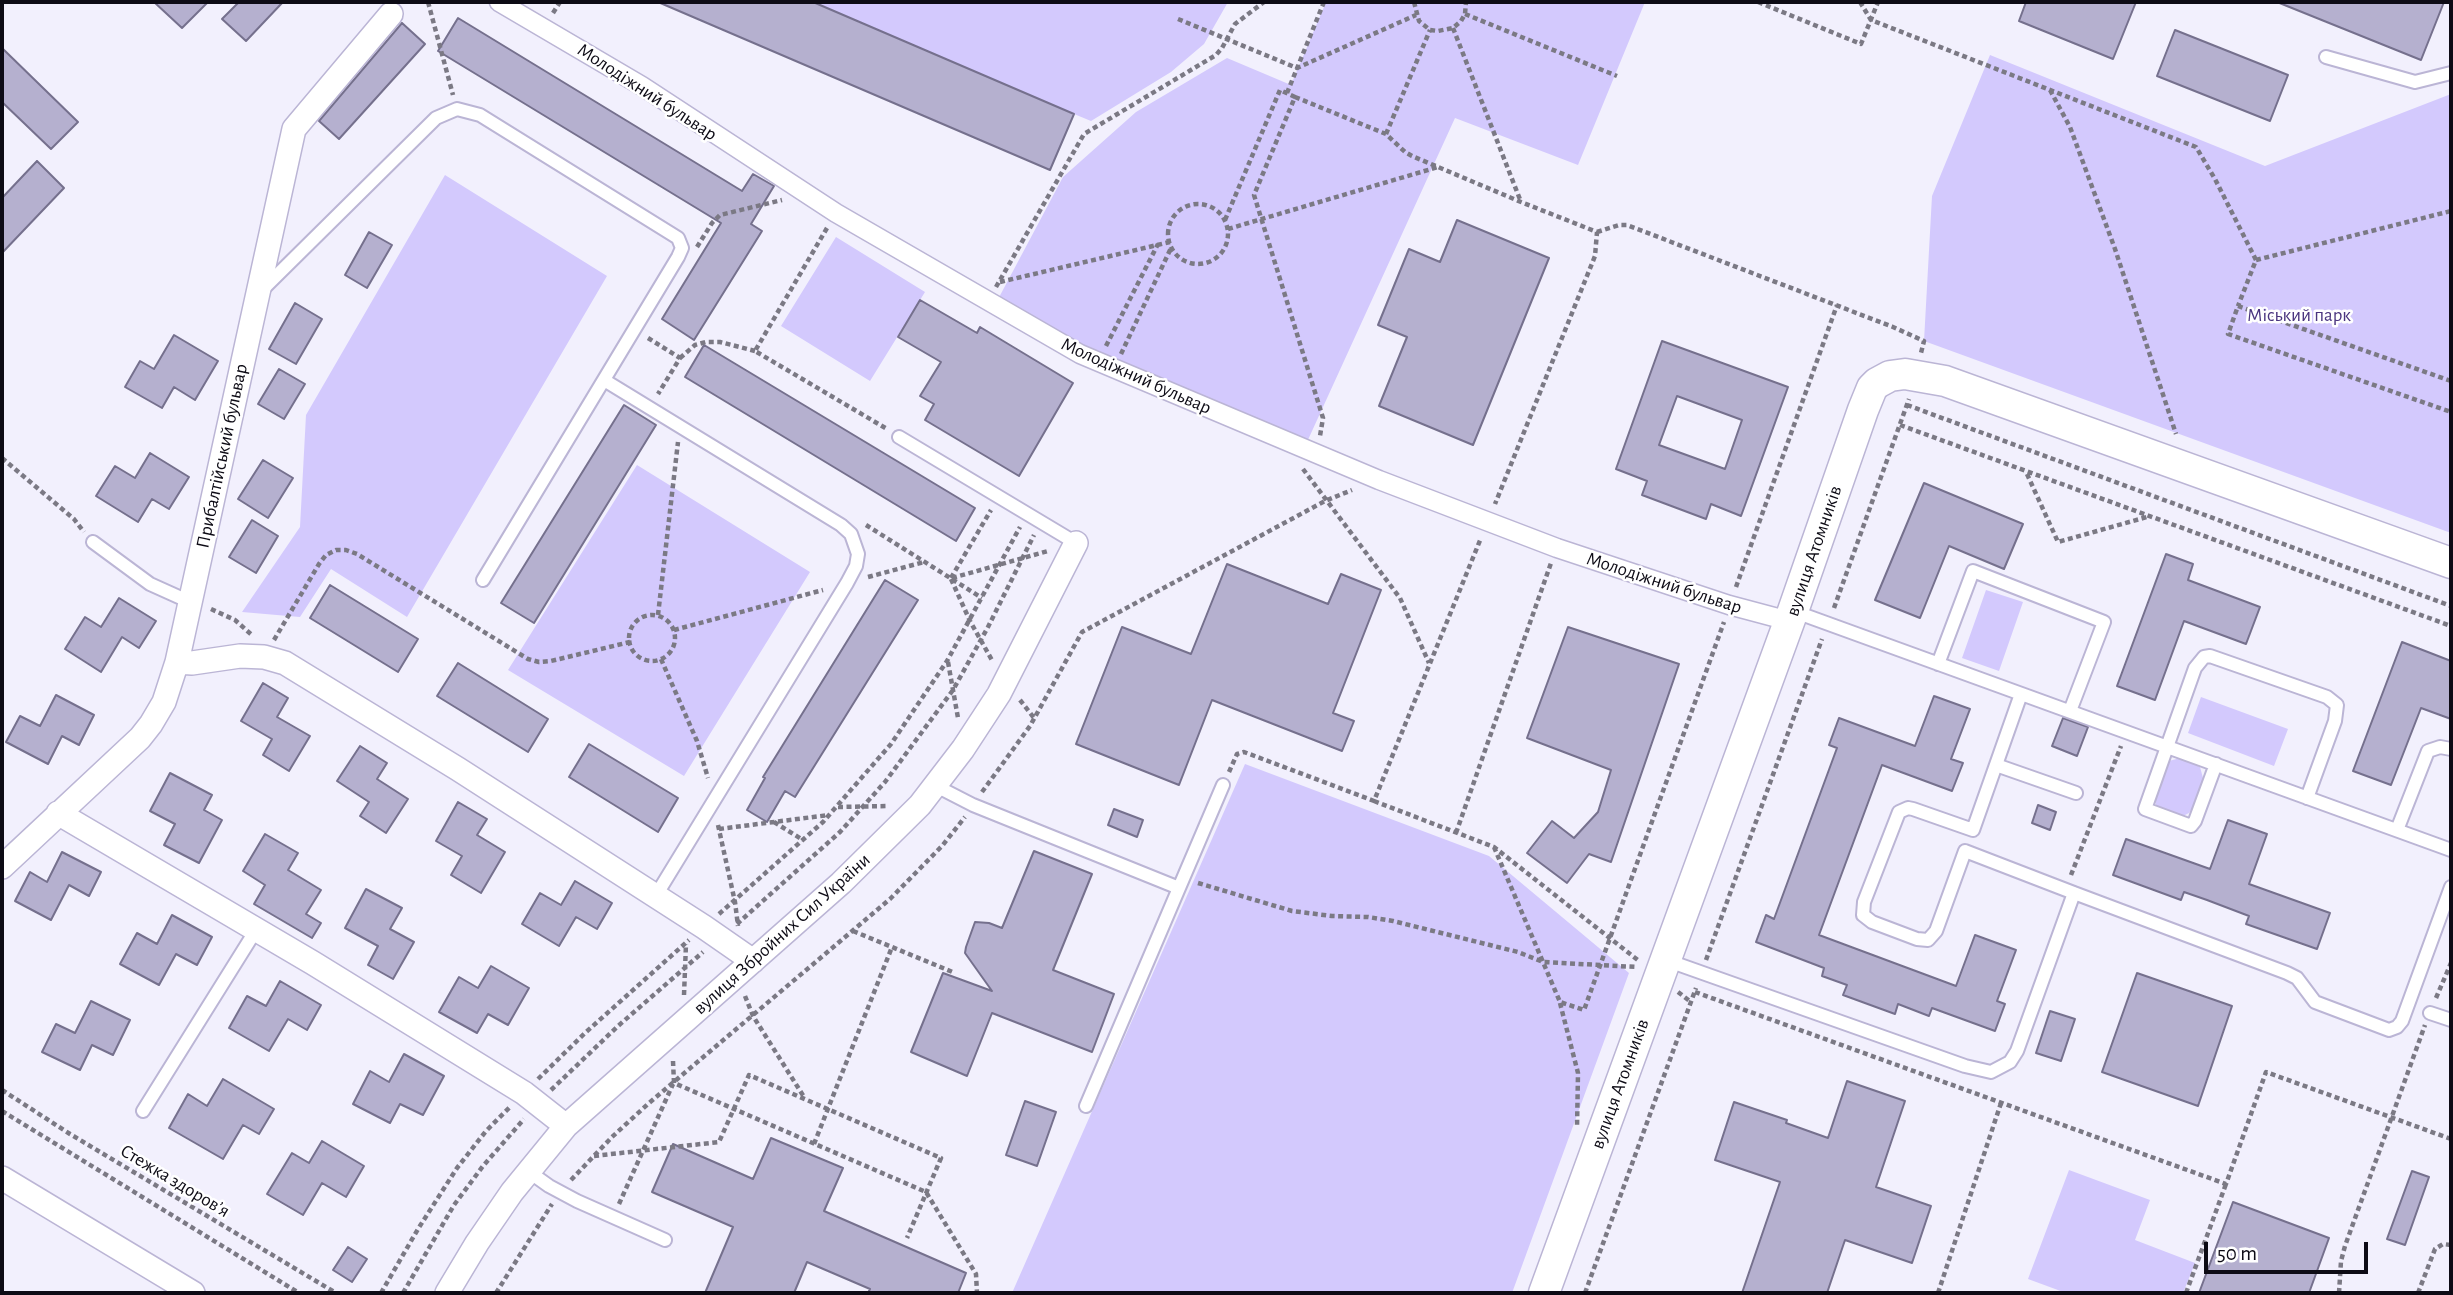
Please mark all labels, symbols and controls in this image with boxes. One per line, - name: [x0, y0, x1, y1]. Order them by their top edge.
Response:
- street label: Молодіжний бульвар: [573, 38, 721, 146]
- park label: Міський парк: [2247, 304, 2351, 326]
- street label: Молодіжний бульвар: [1057, 333, 1215, 419]
- street label: Прибалтійський бульвар: [191, 362, 253, 550]
- street label: вулиця Атомників: [1781, 483, 1847, 619]
- street label: Молодіжний бульвар: [1583, 547, 1745, 619]
- street label: вулиця Збройних Сил України: [689, 849, 875, 1019]
- street label: вулиця Атомників: [1586, 1016, 1654, 1152]
- street label: Стежка здоров’я: [116, 1139, 234, 1223]
- scale bar: [2208, 1228, 2372, 1272]
- text: 50 m: [2217, 1243, 2257, 1264]

